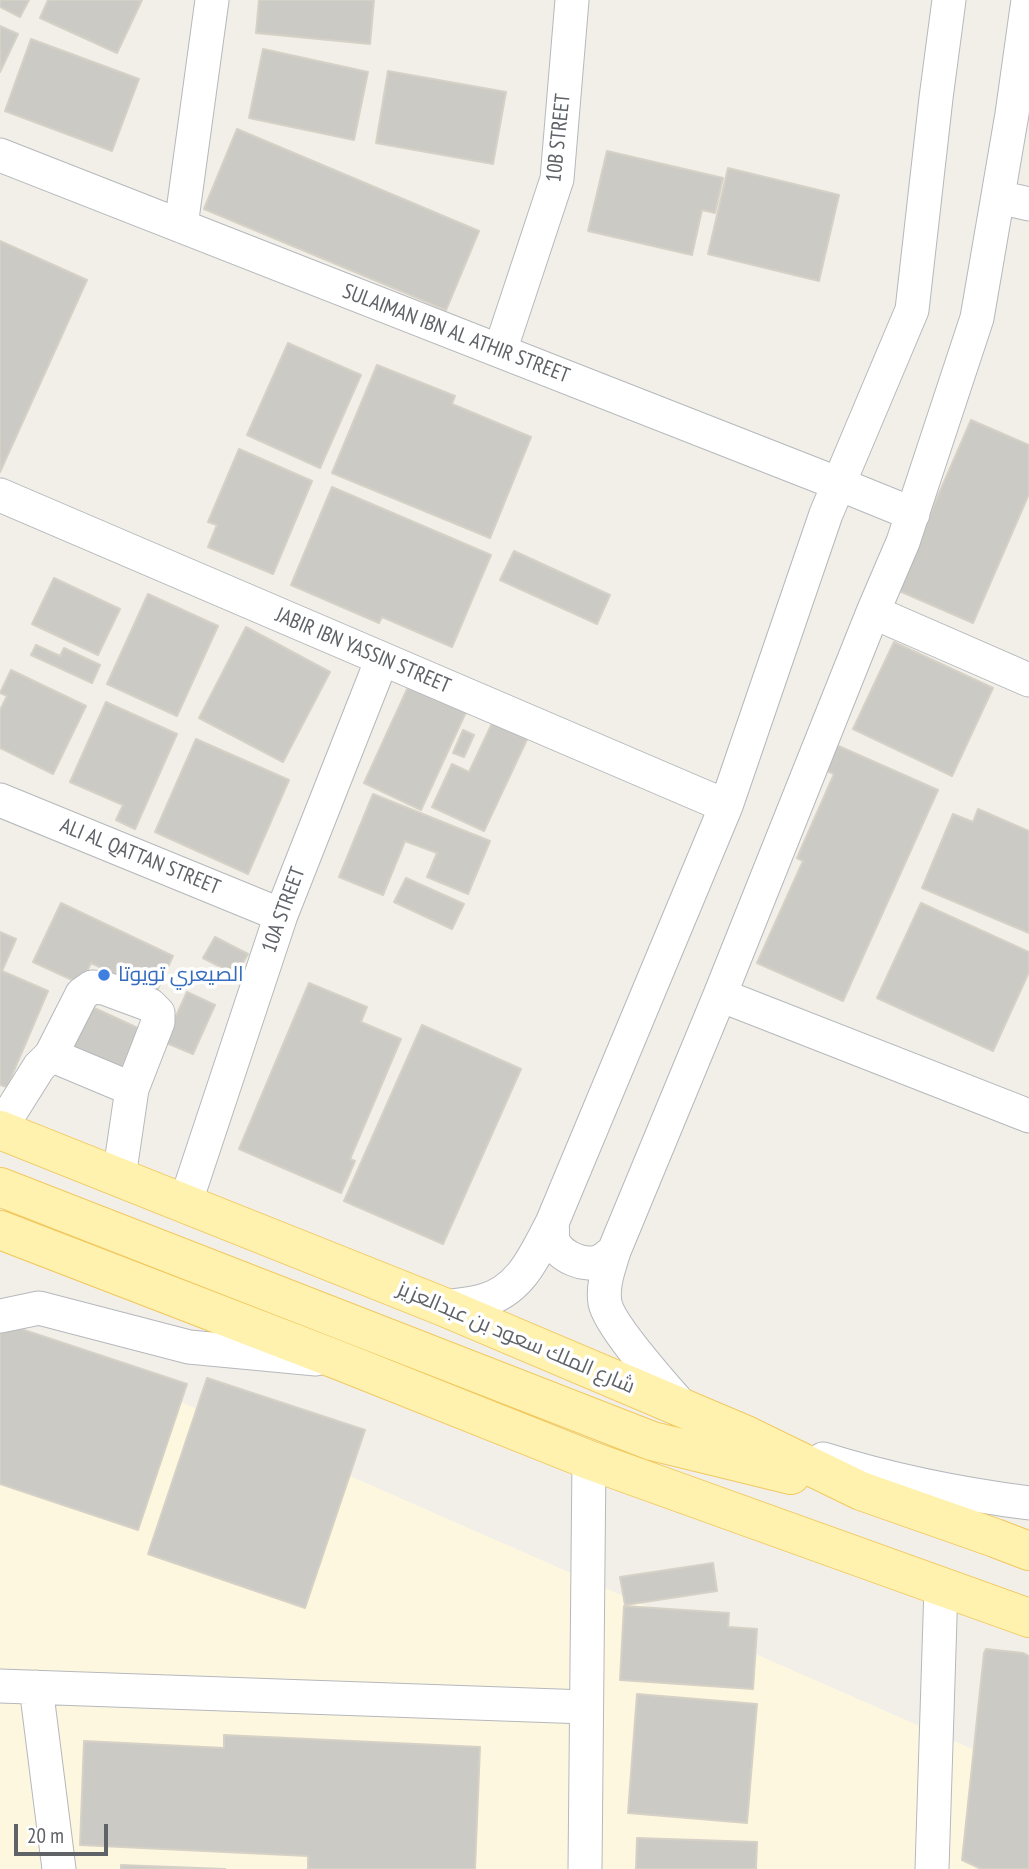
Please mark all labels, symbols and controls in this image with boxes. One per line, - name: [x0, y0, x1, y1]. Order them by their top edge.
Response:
- street label: 10B STREET: [542, 92, 576, 184]
- street label: SULAIMAN IBN AL ATHIR STREET: [339, 279, 573, 389]
- street label: JABIR IBN YASSIN STREET: [272, 603, 454, 699]
- street label: ALI AL QATTAN STREET: [56, 813, 224, 901]
- street label: 10A STREET: [257, 864, 311, 956]
- place label: الصيعري تويوتا: [118, 962, 244, 988]
- marker: الصيعري تويوتا: [96, 967, 112, 983]
- street label: شارع الملك سعود بن عبدالعزيز: [393, 1276, 639, 1400]
- scale bar: [18, 1810, 112, 1854]
- text: 20 m: [27, 1822, 64, 1849]

